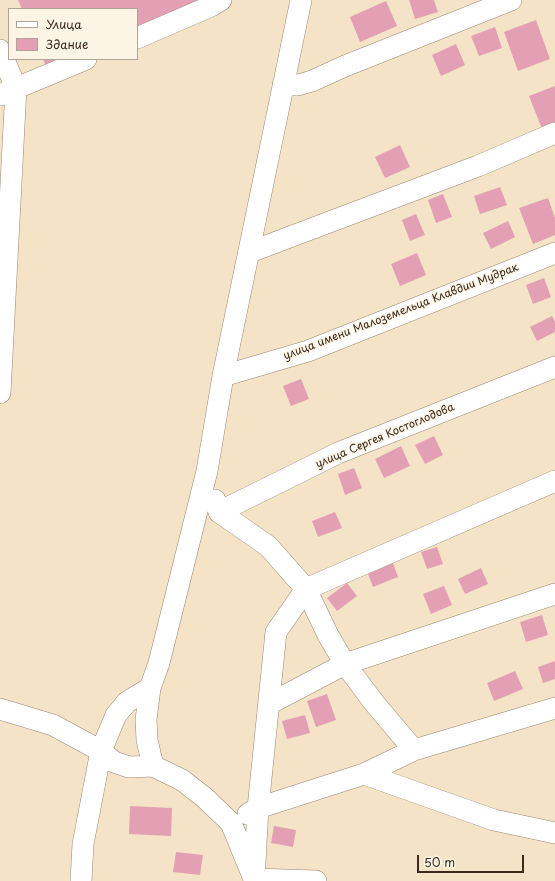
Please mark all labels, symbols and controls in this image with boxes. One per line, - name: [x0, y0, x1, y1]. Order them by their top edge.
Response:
- legend: [8, 8, 138, 60]
- text: Улица: [46, 15, 82, 33]
- text: Здание: [46, 35, 88, 53]
- street label: улица имени Малоземельца Клавдии Мудрак: [281, 261, 521, 363]
- street label: улица Сергея Костоглодова: [314, 401, 456, 471]
- scale bar: [419, 847, 526, 873]
- text: 50 m: [424, 853, 455, 871]

